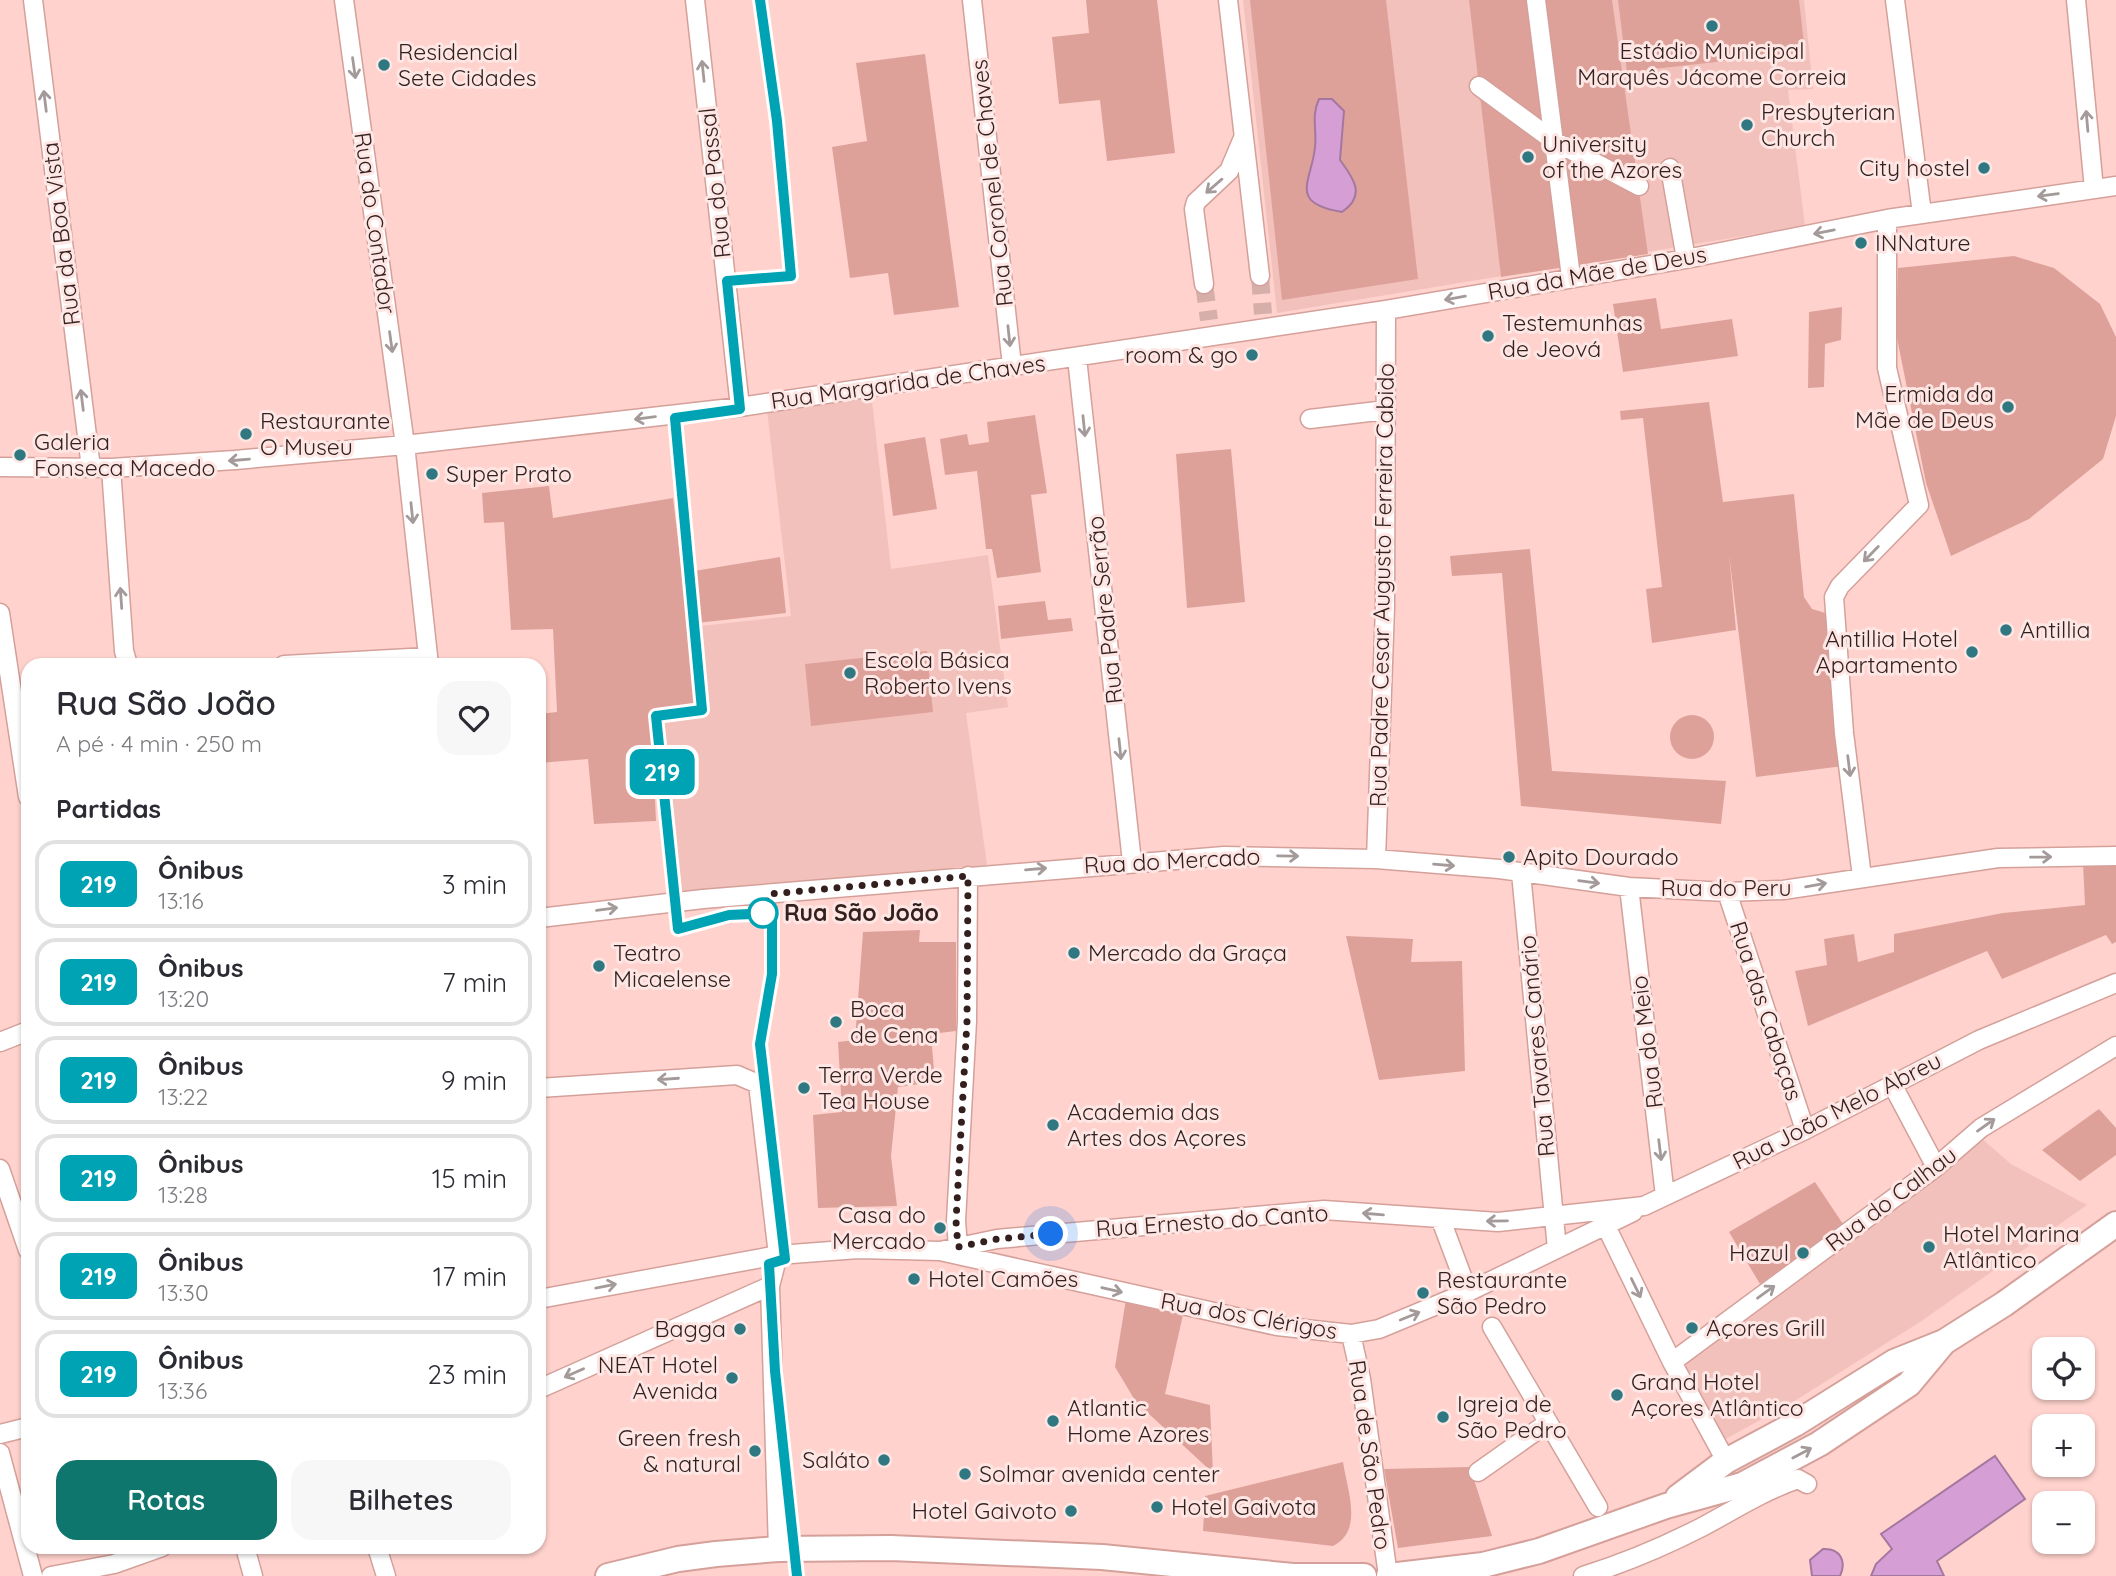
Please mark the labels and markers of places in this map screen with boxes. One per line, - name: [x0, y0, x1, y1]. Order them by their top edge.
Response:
- marker: Estádio Municipal Marquês Jácome Correia: [1704, 18, 1720, 34]
- place label: Estádio Municipal Marquês Jácome Correia: [1577, 36, 1847, 91]
- place label: Residencial Sete Cidades: [398, 37, 536, 92]
- marker: Residencial Sete Cidades: [376, 57, 392, 73]
- place label: Presbyterian Church: [1761, 97, 1896, 152]
- marker: Presbyterian Church: [1739, 117, 1755, 133]
- place label: University of the Azores: [1542, 129, 1682, 184]
- marker: University of the Azores: [1520, 149, 1536, 165]
- place label: City hostel: [1859, 153, 1970, 182]
- marker: City hostel: [1976, 160, 1992, 176]
- place label: INNature: [1875, 228, 1970, 257]
- marker: INNature: [1853, 235, 1869, 251]
- place label: Testemunhas de Jeová: [1502, 308, 1643, 363]
- marker: Testemunhas de Jeová: [1480, 328, 1496, 344]
- place label: room & go: [1125, 340, 1238, 369]
- marker: room & go: [1244, 347, 1260, 363]
- place label: Ermida da Mãe de Deus: [1855, 379, 1994, 434]
- marker: Ermida da Mãe de Deus: [2000, 399, 2016, 415]
- place label: Restaurante O Museu: [260, 406, 390, 461]
- marker: Restaurante O Museu: [238, 426, 254, 442]
- place label: Galeria Fonseca Macedo: [34, 427, 215, 482]
- marker: Galeria Fonseca Macedo: [12, 447, 28, 463]
- place label: Super Prato: [446, 459, 572, 488]
- marker: Super Prato: [424, 466, 440, 482]
- place label: Antillia: [2020, 615, 2090, 644]
- marker: Antillia: [1998, 622, 2014, 638]
- place label: Antillia Hotel Apartamento: [1816, 624, 1958, 679]
- marker: Antillia Hotel Apartamento: [1964, 644, 1980, 660]
- place label: Escola Básica Roberto Ivens: [864, 645, 1012, 700]
- marker: Escola Básica Roberto Ivens: [842, 665, 858, 681]
- place label: Apito Dourado: [1523, 842, 1679, 871]
- marker: Apito Dourado: [1501, 849, 1517, 865]
- marker: Rua São João: [748, 898, 778, 928]
- place label: Rua São João: [784, 898, 939, 927]
- place label: Teatro Micaelense: [613, 938, 731, 993]
- place label: Mercado da Graça: [1088, 938, 1287, 967]
- marker: Mercado da Graça: [1066, 945, 1082, 961]
- marker: Teatro Micaelense: [591, 958, 607, 974]
- place label: Boca de Cena: [850, 994, 938, 1049]
- marker: Boca de Cena: [828, 1014, 844, 1030]
- place label: Terra Verde Tea House: [818, 1060, 943, 1115]
- marker: Terra Verde Tea House: [796, 1080, 812, 1096]
- place label: Academia das Artes dos Açores: [1067, 1097, 1246, 1152]
- marker: Academia das Artes dos Açores: [1045, 1117, 1061, 1133]
- place label: Casa do Mercado: [832, 1200, 926, 1255]
- place label: Hotel Marina Atlântico: [1943, 1219, 2080, 1274]
- marker: Casa do Mercado: [932, 1220, 948, 1236]
- place label: Hazul: [1729, 1238, 1789, 1267]
- marker: Hotel Marina Atlântico: [1921, 1239, 1937, 1255]
- marker: Hazul: [1795, 1245, 1811, 1261]
- place label: Hotel Camões: [928, 1264, 1078, 1293]
- place label: Restaurante São Pedro: [1437, 1265, 1567, 1320]
- marker: Hotel Camões: [906, 1271, 922, 1287]
- marker: Restaurante São Pedro: [1415, 1285, 1431, 1301]
- place label: Açores Grill: [1706, 1313, 1825, 1342]
- place label: Bagga: [655, 1314, 726, 1343]
- marker: Açores Grill: [1684, 1320, 1700, 1336]
- marker: Bagga: [732, 1321, 748, 1337]
- place label: NEAT Hotel Avenida: [598, 1350, 718, 1405]
- place label: Grand Hotel Açores Atlântico: [1631, 1367, 1804, 1422]
- marker: NEAT Hotel Avenida: [724, 1370, 740, 1386]
- marker: Grand Hotel Açores Atlântico: [1609, 1387, 1625, 1403]
- place label: Igreja de São Pedro: [1457, 1389, 1567, 1444]
- place label: Atlantic Home Azores: [1067, 1393, 1209, 1448]
- marker: Igreja de São Pedro: [1435, 1409, 1451, 1425]
- marker: Atlantic Home Azores: [1045, 1413, 1061, 1429]
- place label: Green fresh & natural: [618, 1423, 741, 1478]
- marker: Green fresh & natural: [747, 1443, 763, 1459]
- place label: Saláto: [802, 1445, 870, 1474]
- marker: Saláto: [876, 1452, 892, 1468]
- place label: Solmar avenida center: [979, 1459, 1220, 1488]
- marker: Solmar avenida center: [957, 1466, 973, 1482]
- place label: Hotel Gaivota: [1171, 1492, 1317, 1521]
- place label: Hotel Gaivoto: [912, 1496, 1057, 1525]
- marker: Hotel Gaivota: [1149, 1499, 1165, 1515]
- marker: Hotel Gaivoto: [1063, 1503, 1079, 1519]

